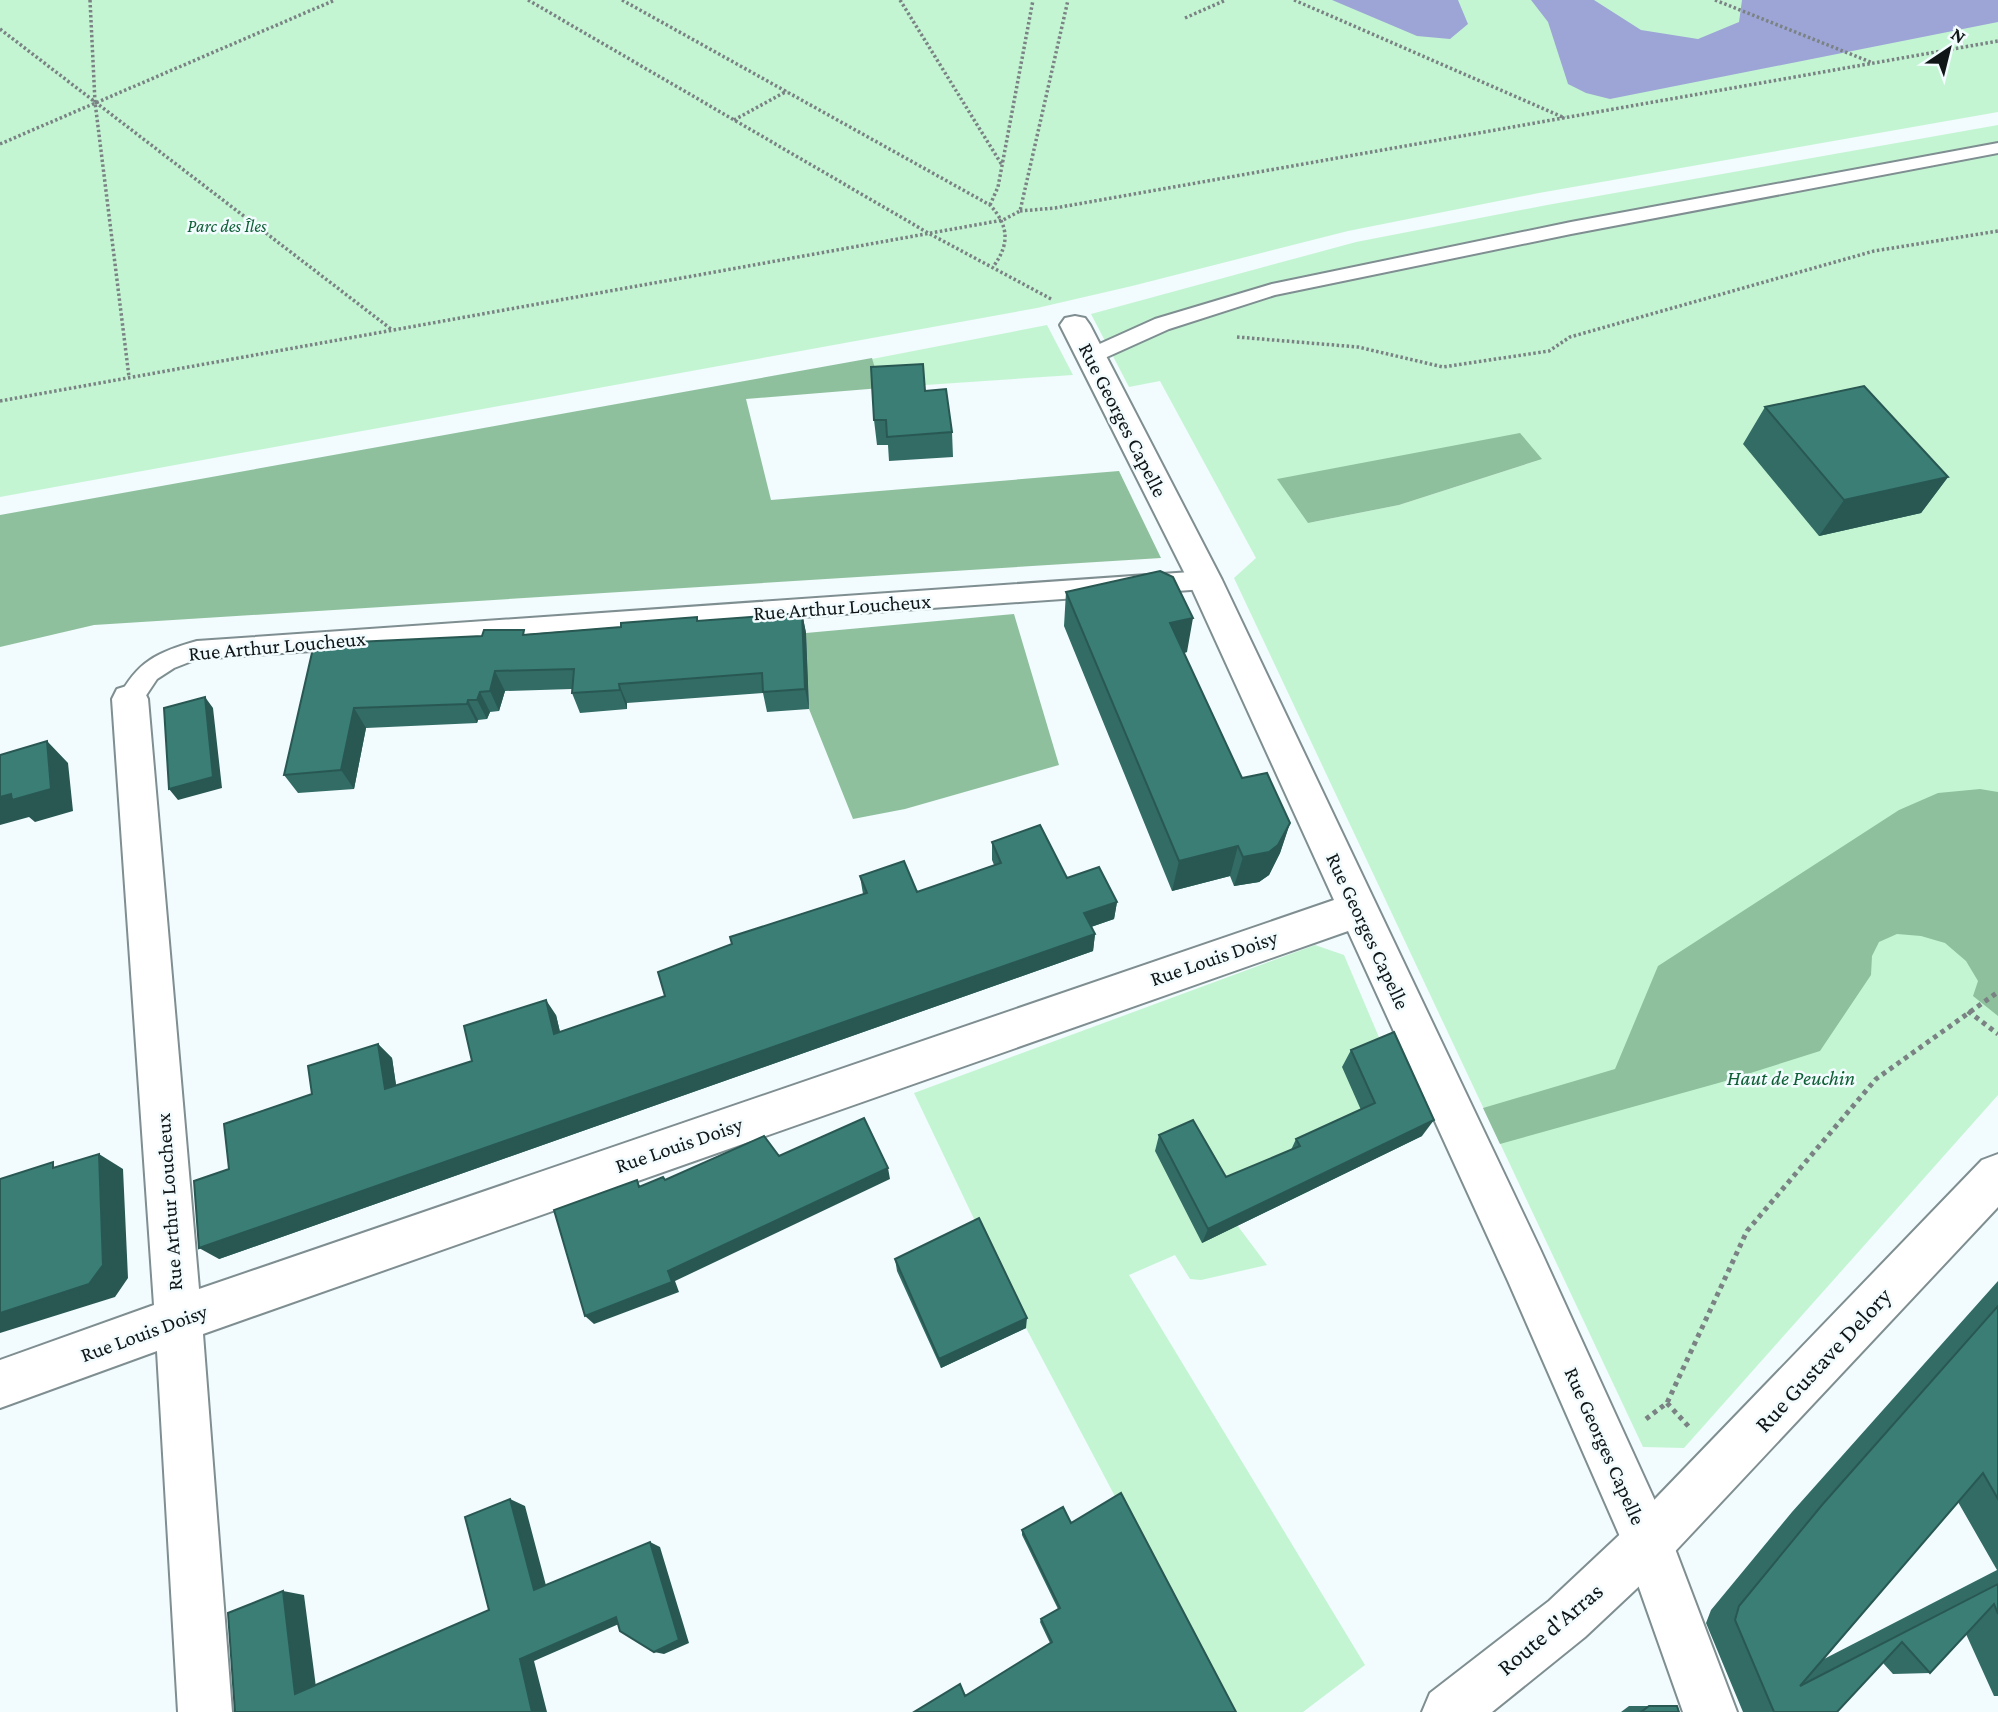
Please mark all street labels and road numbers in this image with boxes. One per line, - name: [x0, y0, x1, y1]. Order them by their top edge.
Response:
- street label: Rue Georges Capelle: [1074, 339, 1172, 501]
- street label: Rue Arthur Loucheux: [752, 589, 932, 625]
- street label: Rue Arthur Loucheux: [187, 626, 367, 666]
- street label: Rue Georges Capelle: [1321, 849, 1415, 1013]
- street label: Rue Louis Doisy: [1147, 925, 1281, 991]
- street label: Rue Arthur Loucheux: [151, 1112, 187, 1292]
- street label: Rue Louis Doisy: [612, 1112, 746, 1178]
- street label: Rue Gustave Delory: [1749, 1281, 1897, 1437]
- street label: Rue Louis Doisy: [77, 1299, 211, 1367]
- street label: Rue Georges Capelle: [1560, 1364, 1650, 1528]
- street label: Route d'Arras: [1492, 1577, 1608, 1680]

